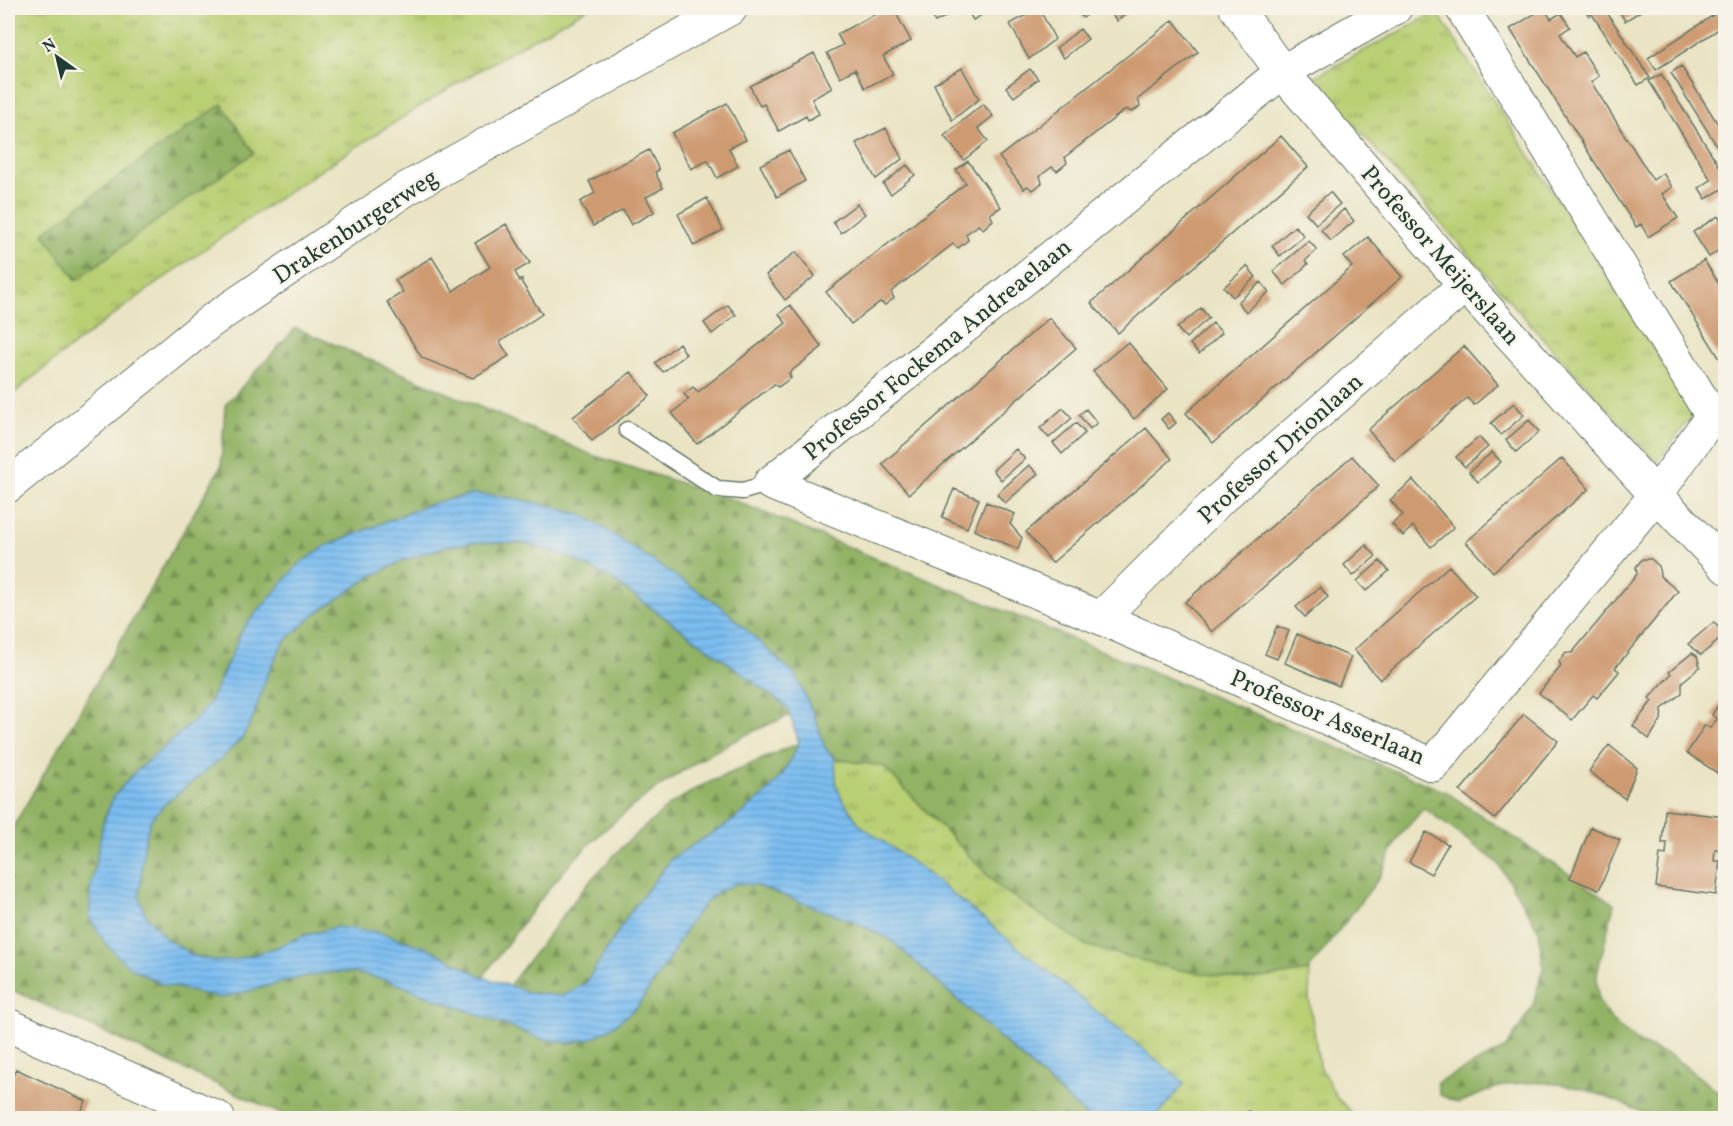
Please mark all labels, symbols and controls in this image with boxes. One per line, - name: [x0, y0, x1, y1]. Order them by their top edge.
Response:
- north arrow: [27, 27, 87, 87]
- text: N: [39, 34, 61, 59]
- street label: Professor Meijerslaan: [1352, 159, 1527, 354]
- street label: Drakenburgerweg: [267, 162, 445, 294]
- street label: Professor Fockema Andreaelaan: [797, 231, 1080, 470]
- street label: Professor Drionlaan: [1191, 366, 1371, 533]
- street label: Professor Asserlaan: [1224, 662, 1430, 775]

